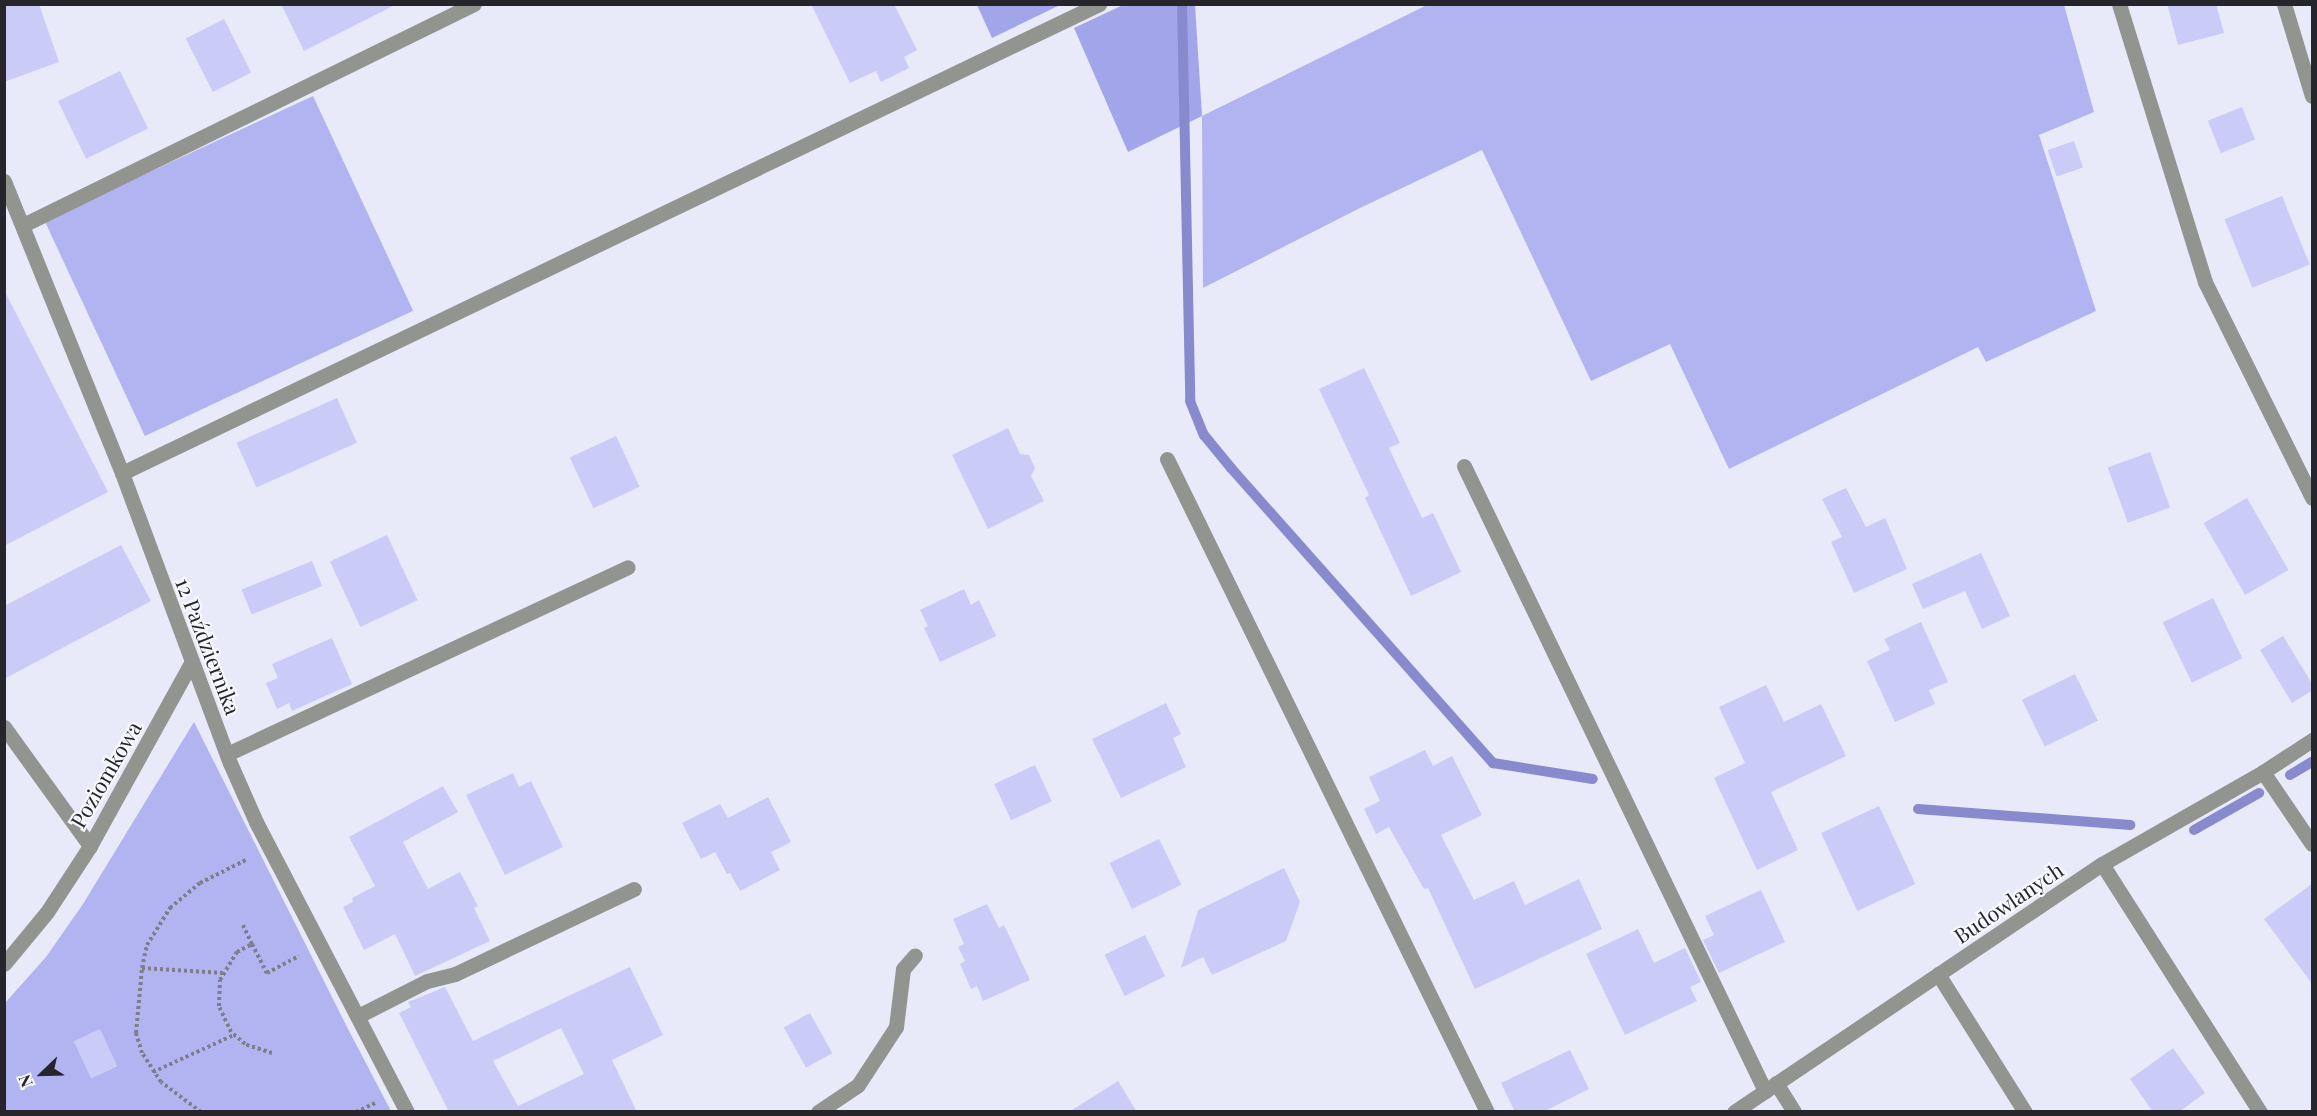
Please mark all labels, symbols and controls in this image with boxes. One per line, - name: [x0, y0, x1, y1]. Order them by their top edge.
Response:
- street label: 12 Października: [171, 574, 247, 718]
- street label: Poziomkowa: [64, 716, 146, 832]
- street label: Budowlanych: [1949, 856, 2067, 948]
- north arrow: [12, 1044, 72, 1104]
- text: N: [13, 1072, 37, 1091]

